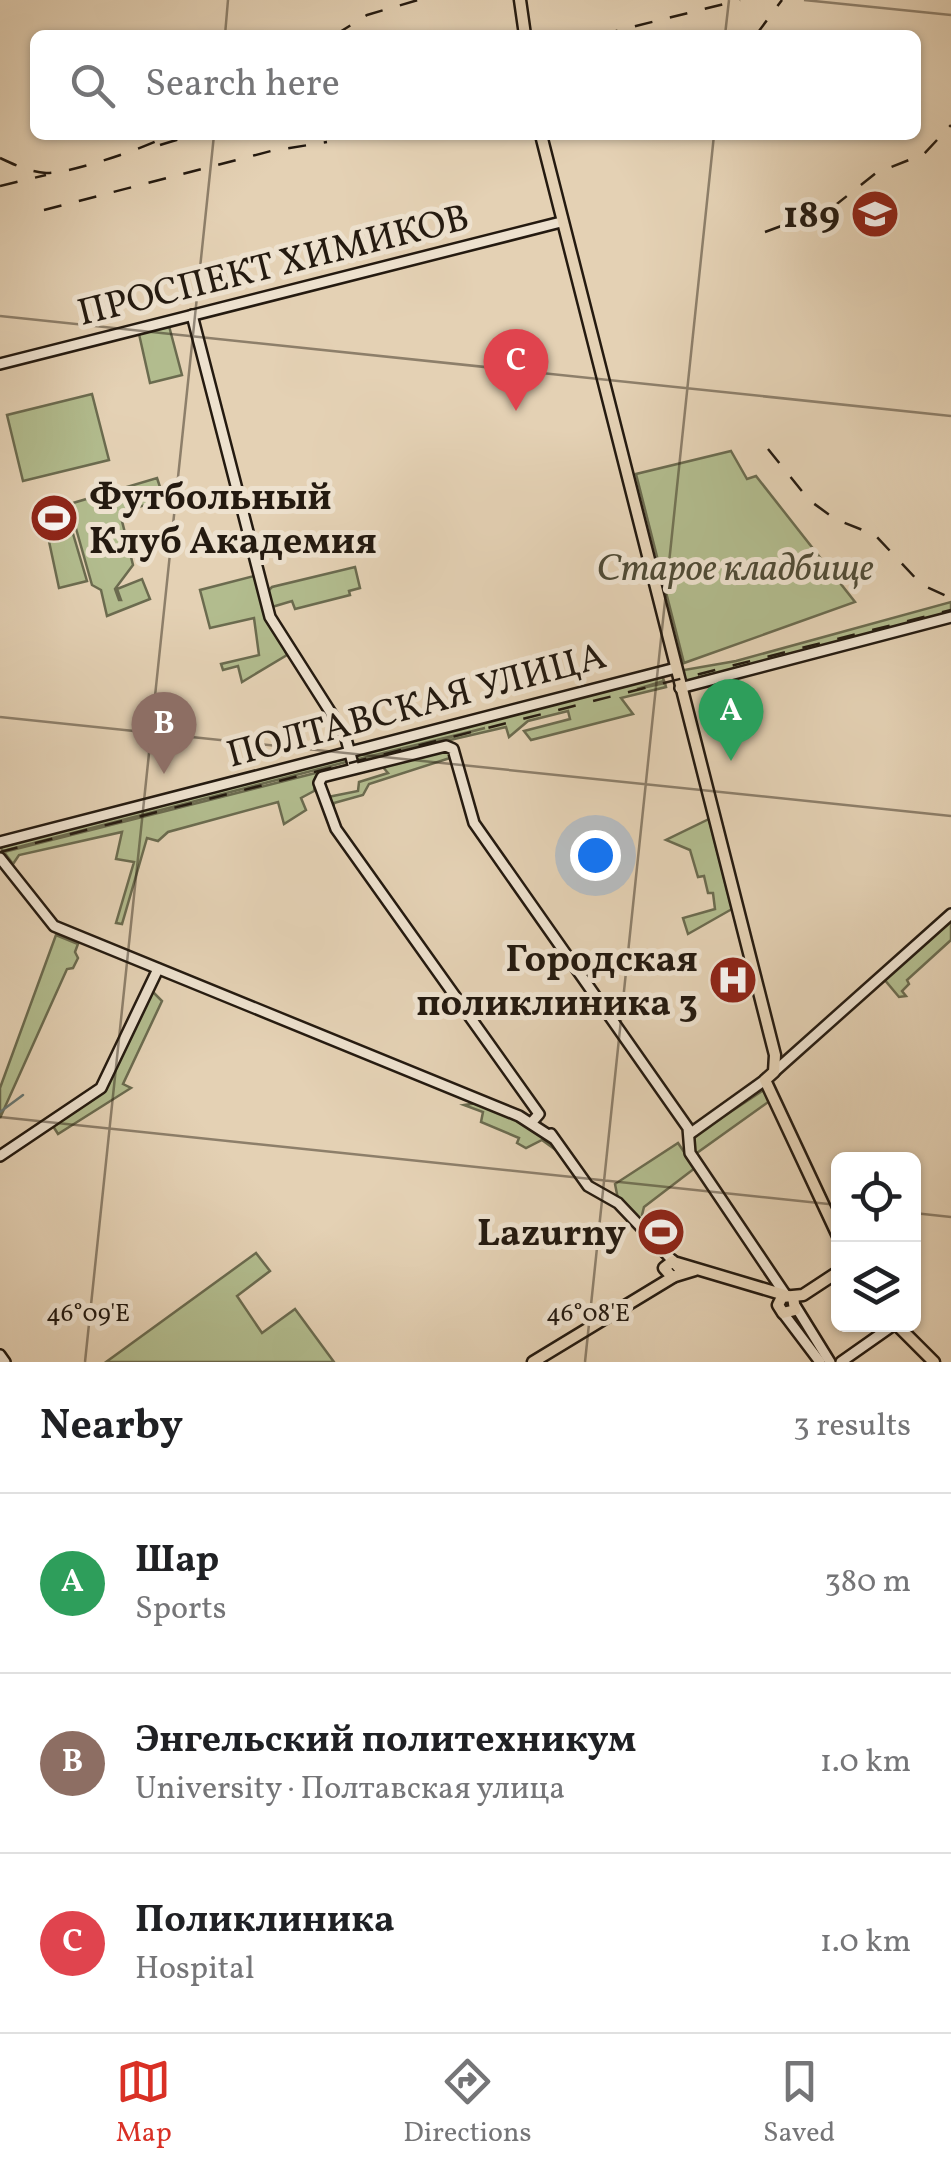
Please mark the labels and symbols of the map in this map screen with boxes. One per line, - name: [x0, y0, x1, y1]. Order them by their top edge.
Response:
- school or university icon: 189: [849, 188, 901, 240]
- place label: 189: [783, 191, 840, 244]
- street label: ПРОСПЕКТ ХИМИКОВ: [73, 193, 475, 342]
- pin: C: [484, 328, 548, 411]
- place label: Футбольный Клуб Академия: [89, 473, 377, 570]
- sports icon: Футбольный Клуб Академия: [28, 492, 80, 544]
- park label: Старое кладбище: [596, 544, 874, 597]
- street label: ПОЛТАВСКАЯ УЛИЦА: [221, 631, 612, 784]
- pin: A: [698, 678, 764, 761]
- pin: B: [132, 692, 196, 774]
- your location: [570, 830, 621, 881]
- place label: Городская поликлиника 3: [416, 935, 698, 1032]
- hospital icon: Городская поликлиника 3: [707, 954, 759, 1006]
- sports icon: Lazurny: [635, 1206, 687, 1258]
- place label: Lazurny: [477, 1209, 626, 1262]
- text: 46°09'E: [46, 1297, 130, 1332]
- text: 46°08'E: [546, 1297, 630, 1332]

